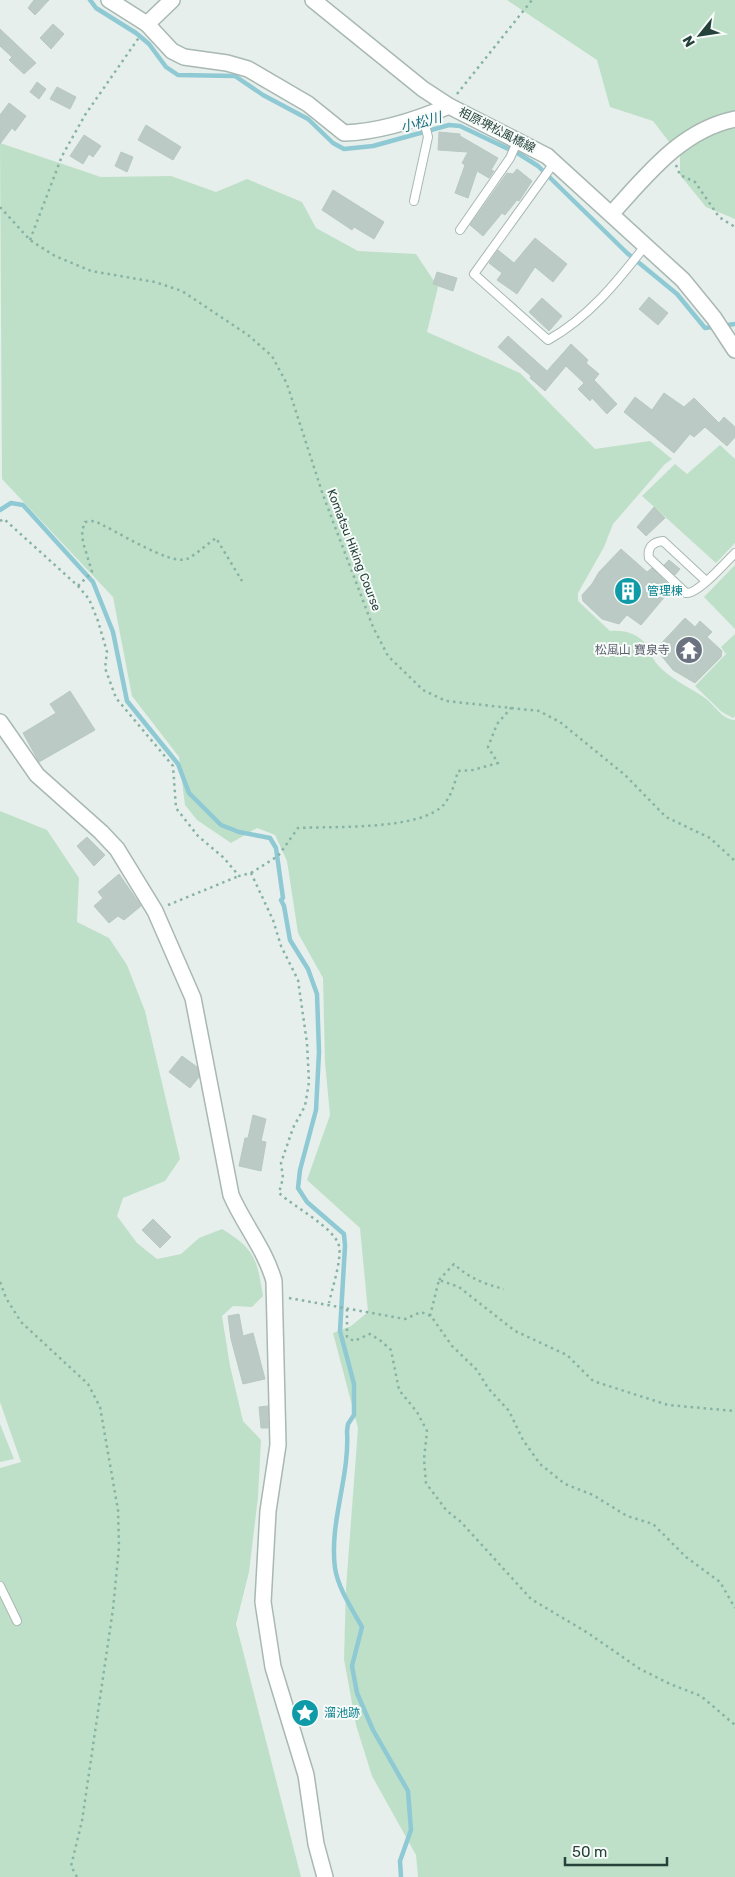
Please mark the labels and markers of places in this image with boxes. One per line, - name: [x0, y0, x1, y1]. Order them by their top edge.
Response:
- building icon: 管理棟: [613, 576, 643, 606]
- place label: 管理棟: [647, 584, 683, 598]
- temple icon: 松風山 寶泉寺: [674, 635, 704, 665]
- place label: 松風山 寶泉寺: [595, 643, 670, 657]
- place icon: 溜池跡: [290, 1698, 320, 1728]
- place label: 溜池跡: [324, 1706, 360, 1720]

